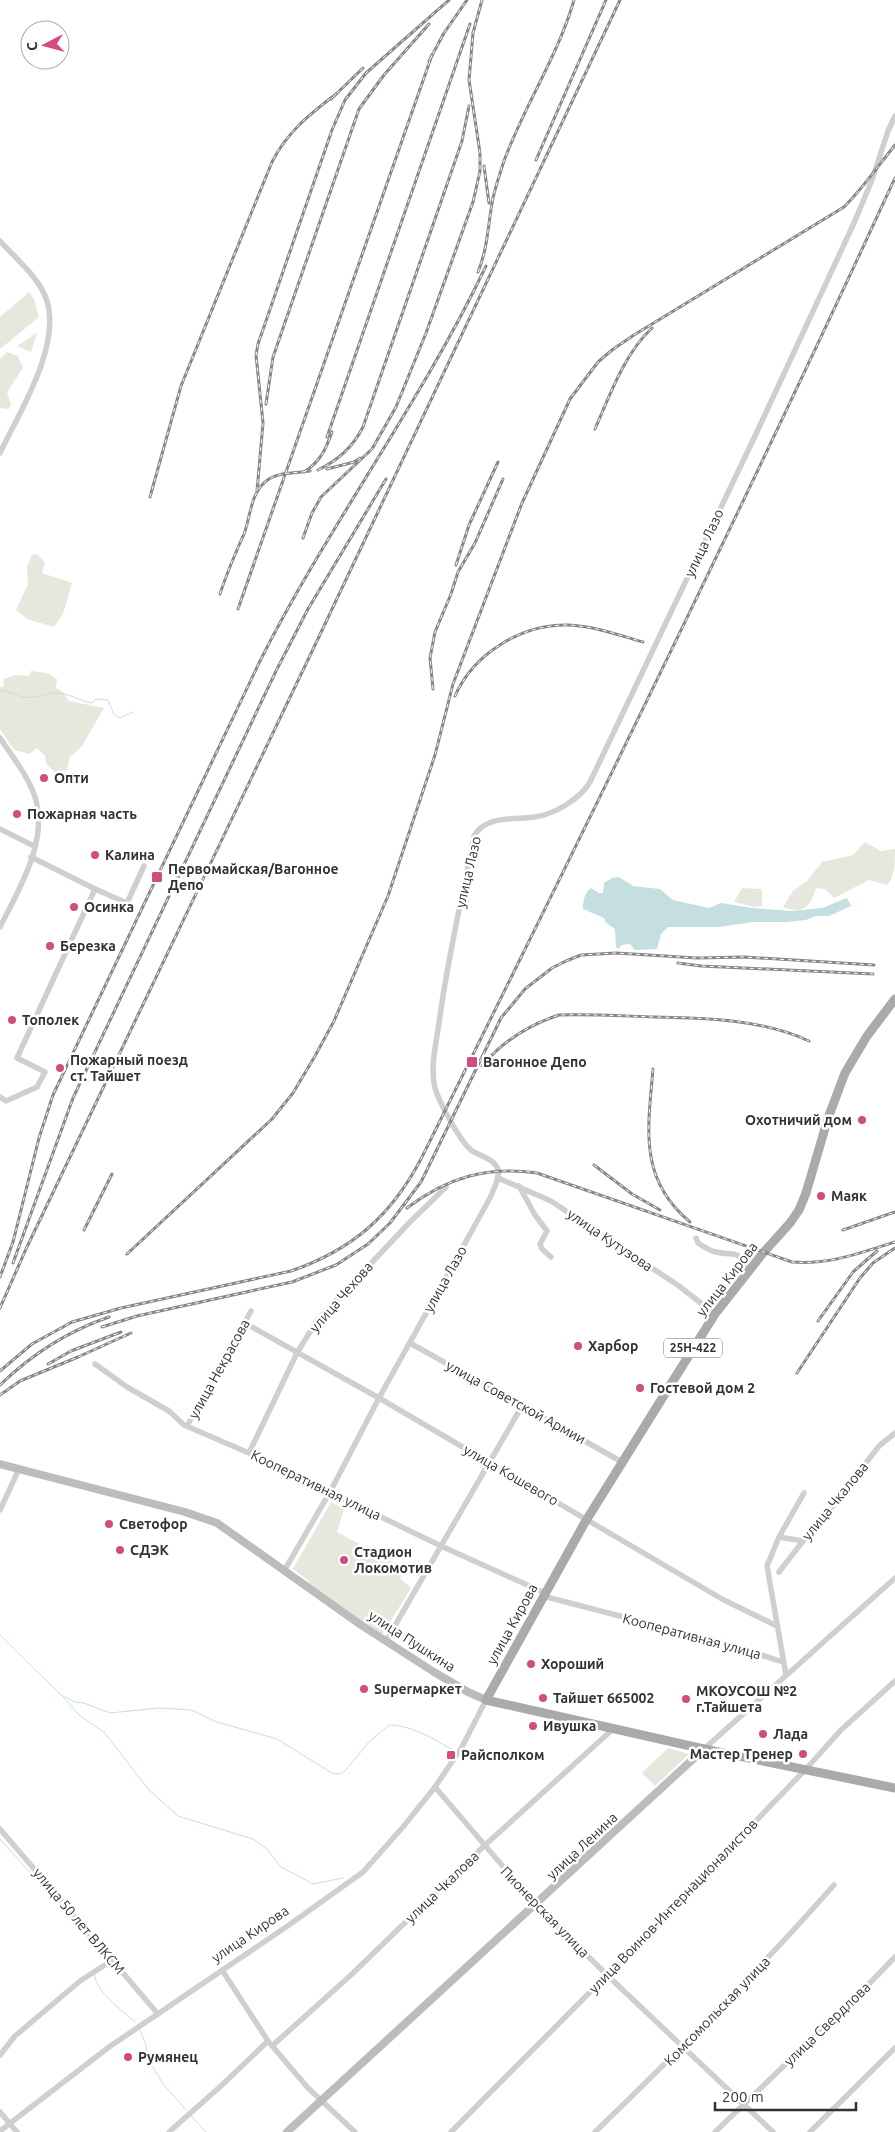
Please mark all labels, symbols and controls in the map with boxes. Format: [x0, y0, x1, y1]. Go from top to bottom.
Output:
north arrow [20, 20, 70, 70]
text: С [24, 41, 40, 52]
street label: улица Лазо [681, 506, 727, 580]
place label: Опти [54, 770, 89, 786]
marker: Опти [38, 772, 50, 784]
place label: Пожарная часть [27, 806, 137, 822]
marker: Пожарная часть [11, 808, 23, 820]
street label: улица Лазо [452, 834, 484, 910]
place label: Калина [105, 847, 155, 863]
marker: Калина [89, 849, 101, 861]
place label: Первомайская/Вагонное Депо [168, 861, 339, 893]
marker: Первомайская/Вагонное Депо [150, 870, 164, 884]
place label: Осинка [84, 899, 134, 915]
marker: Осинка [68, 901, 80, 913]
place label: Березка [60, 938, 116, 954]
marker: Березка [44, 940, 56, 952]
place label: Тополек [22, 1012, 79, 1028]
marker: Тополек [6, 1014, 18, 1026]
place label: Пожарный поезд ст. Тайшет [70, 1052, 188, 1084]
place label: Вагонное Депо [483, 1054, 587, 1070]
marker: Вагонное Депо [465, 1055, 479, 1069]
marker: Пожарный поезд ст. Тайшет [54, 1062, 66, 1074]
place label: Охотничий дом [745, 1112, 852, 1128]
marker: Охотничий дом [856, 1114, 868, 1126]
place label: Маяк [831, 1188, 867, 1204]
marker: Маяк [815, 1190, 827, 1202]
street label: улица Кутузова [564, 1205, 656, 1275]
street label: улица Кирова [693, 1239, 761, 1319]
street label: улица Лазо [420, 1243, 470, 1315]
street label: улица Чехова [306, 1259, 376, 1335]
street label: улица Некрасова [185, 1316, 253, 1422]
place label: Харбор [588, 1338, 638, 1354]
road number: 25Н-422 [664, 1339, 722, 1358]
marker: Харбор [572, 1340, 584, 1352]
street label: улица Советской Армии [443, 1357, 589, 1447]
place label: Гостевой дом 2 [650, 1380, 755, 1396]
marker: Гостевой дом 2 [634, 1382, 646, 1394]
street label: улица Кошевого [461, 1441, 561, 1509]
street label: Кооперативная улица [248, 1447, 384, 1523]
street label: улица Чкалова [799, 1459, 871, 1543]
place label: Светофор [119, 1516, 188, 1532]
marker: Светофор [103, 1518, 115, 1530]
place label: СДЭК [130, 1542, 170, 1558]
marker: СДЭК [114, 1544, 126, 1556]
place label: Стадион Локомотив [354, 1544, 432, 1576]
marker: Стадион Локомотив [338, 1554, 350, 1566]
street label: улица Кирова [483, 1581, 541, 1667]
street label: улица Пушкина [366, 1607, 458, 1675]
street label: Кооперативная улица [621, 1610, 763, 1662]
place label: Хороший [541, 1656, 604, 1672]
marker: Хороший [525, 1658, 537, 1670]
place label: Superмаркет [374, 1681, 462, 1697]
marker: Superмаркет [358, 1683, 370, 1695]
place label: МКОУСОШ №2 г.Тайшета [696, 1683, 797, 1715]
place label: Тайшет 665002 [553, 1690, 654, 1706]
marker: Тайшет 665002 [537, 1692, 549, 1704]
marker: МКОУСОШ №2 г.Тайшета [680, 1693, 692, 1705]
place label: Ивушка [543, 1718, 596, 1734]
marker: Ивушка [527, 1720, 539, 1732]
place label: Лада [773, 1726, 808, 1742]
marker: Лада [757, 1728, 769, 1740]
place label: Мастер Тренер [690, 1746, 793, 1762]
place label: Райсполком [461, 1747, 544, 1763]
marker: Мастер Тренер [797, 1748, 809, 1760]
marker: Райсполком [445, 1749, 457, 1761]
street label: улица Ленина [543, 1809, 621, 1883]
street label: улица Воинов-Интернационалистов [585, 1816, 761, 1996]
street label: улица Чкалова [402, 1848, 482, 1926]
street label: Пионерская улица [497, 1863, 593, 1961]
street label: улица 50 лет ВЛКСМ [30, 1865, 128, 1977]
street label: улица Кирова [208, 1902, 292, 1966]
street label: Комсомольская улица [661, 1953, 773, 2069]
street label: улица Свердлова [781, 1979, 873, 2069]
place label: Румянец [138, 2049, 198, 2065]
marker: Румянец [122, 2051, 134, 2063]
scale bar [715, 2080, 856, 2112]
text: 200 m [722, 2088, 764, 2105]

